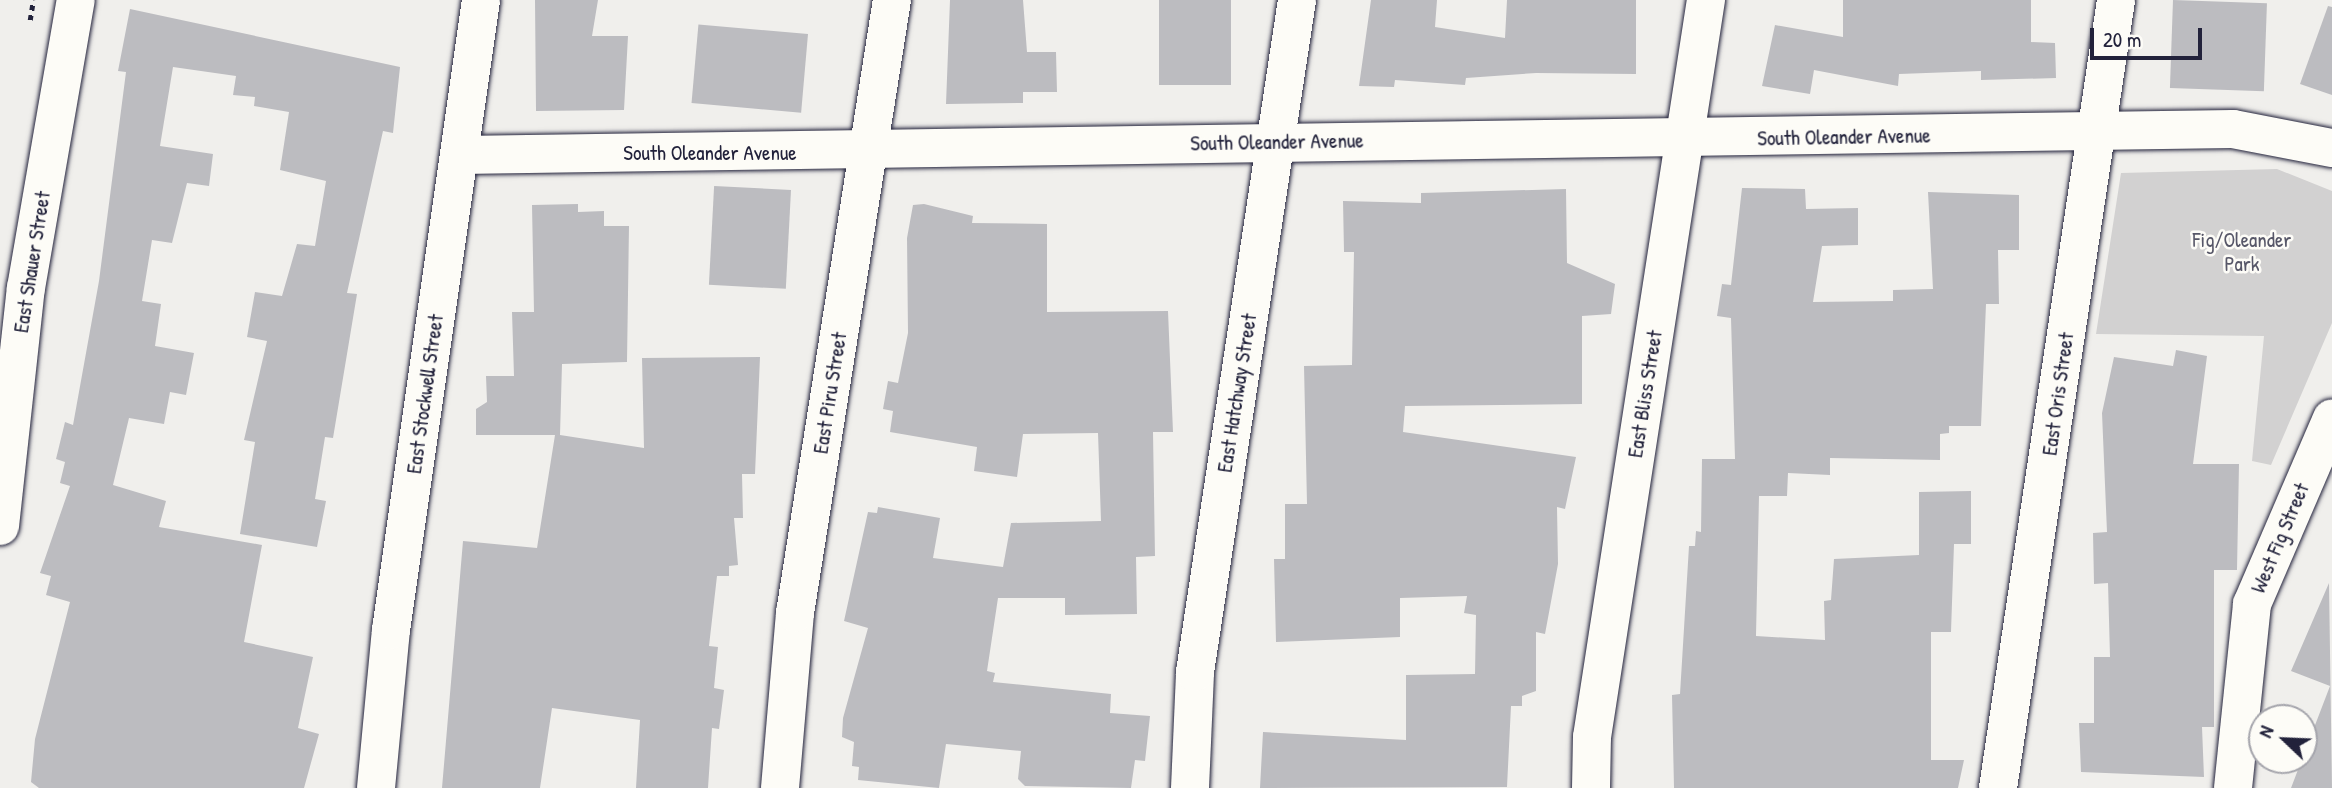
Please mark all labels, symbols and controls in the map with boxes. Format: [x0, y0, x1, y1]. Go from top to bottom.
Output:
scale bar [2094, 14, 2206, 58]
text: 20 m [2103, 25, 2141, 54]
street label: South Oleander Avenue [1757, 123, 1931, 151]
street label: South Oleander Avenue [1190, 128, 1364, 156]
street label: South Oleander Avenue [623, 140, 797, 166]
street label: East Shauer Street [8, 189, 56, 335]
park label: Fig/Oleander Park [2193, 227, 2291, 277]
street label: East Hatchway Street [1212, 312, 1262, 474]
street label: East Stockwell Street [401, 313, 449, 475]
street label: East Bliss Street [1623, 329, 1667, 459]
street label: East Piru Street [808, 330, 852, 456]
street label: East Oris Street [2037, 331, 2079, 457]
street label: West Fig Street [2246, 479, 2314, 597]
north arrow [2248, 704, 2318, 774]
text: N [2252, 722, 2279, 741]

